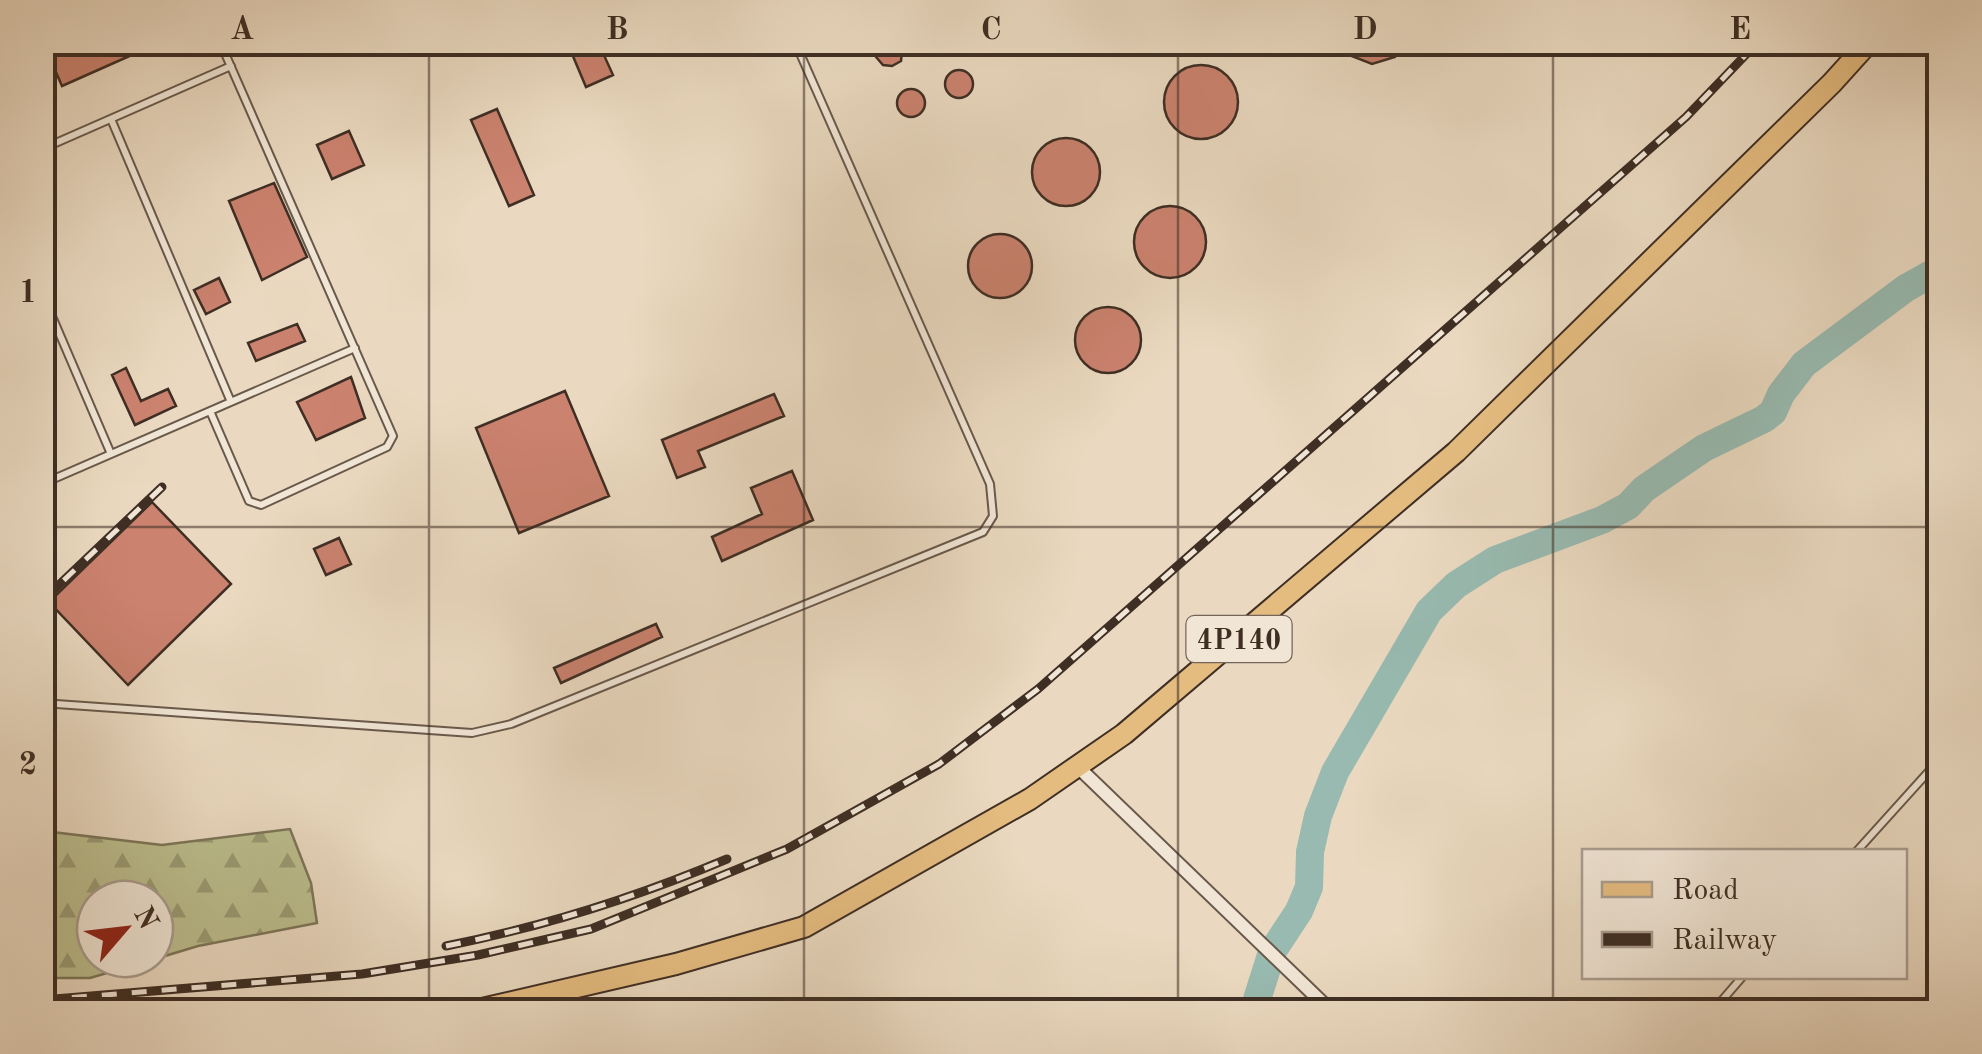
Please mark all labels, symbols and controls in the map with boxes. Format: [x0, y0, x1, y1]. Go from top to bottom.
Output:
text: A [230, 15, 254, 47]
text: B [606, 15, 628, 47]
text: C [980, 15, 1002, 47]
text: D [1352, 15, 1378, 47]
text: E [1729, 15, 1751, 47]
text: 1 [19, 278, 37, 310]
road number: 4P140 [1186, 616, 1292, 662]
text: 2 [19, 750, 37, 782]
legend [1582, 849, 1907, 979]
text: Road [1672, 876, 1739, 906]
north arrow [75, 879, 175, 979]
text: N [127, 903, 162, 935]
text: Railway [1672, 926, 1777, 956]

